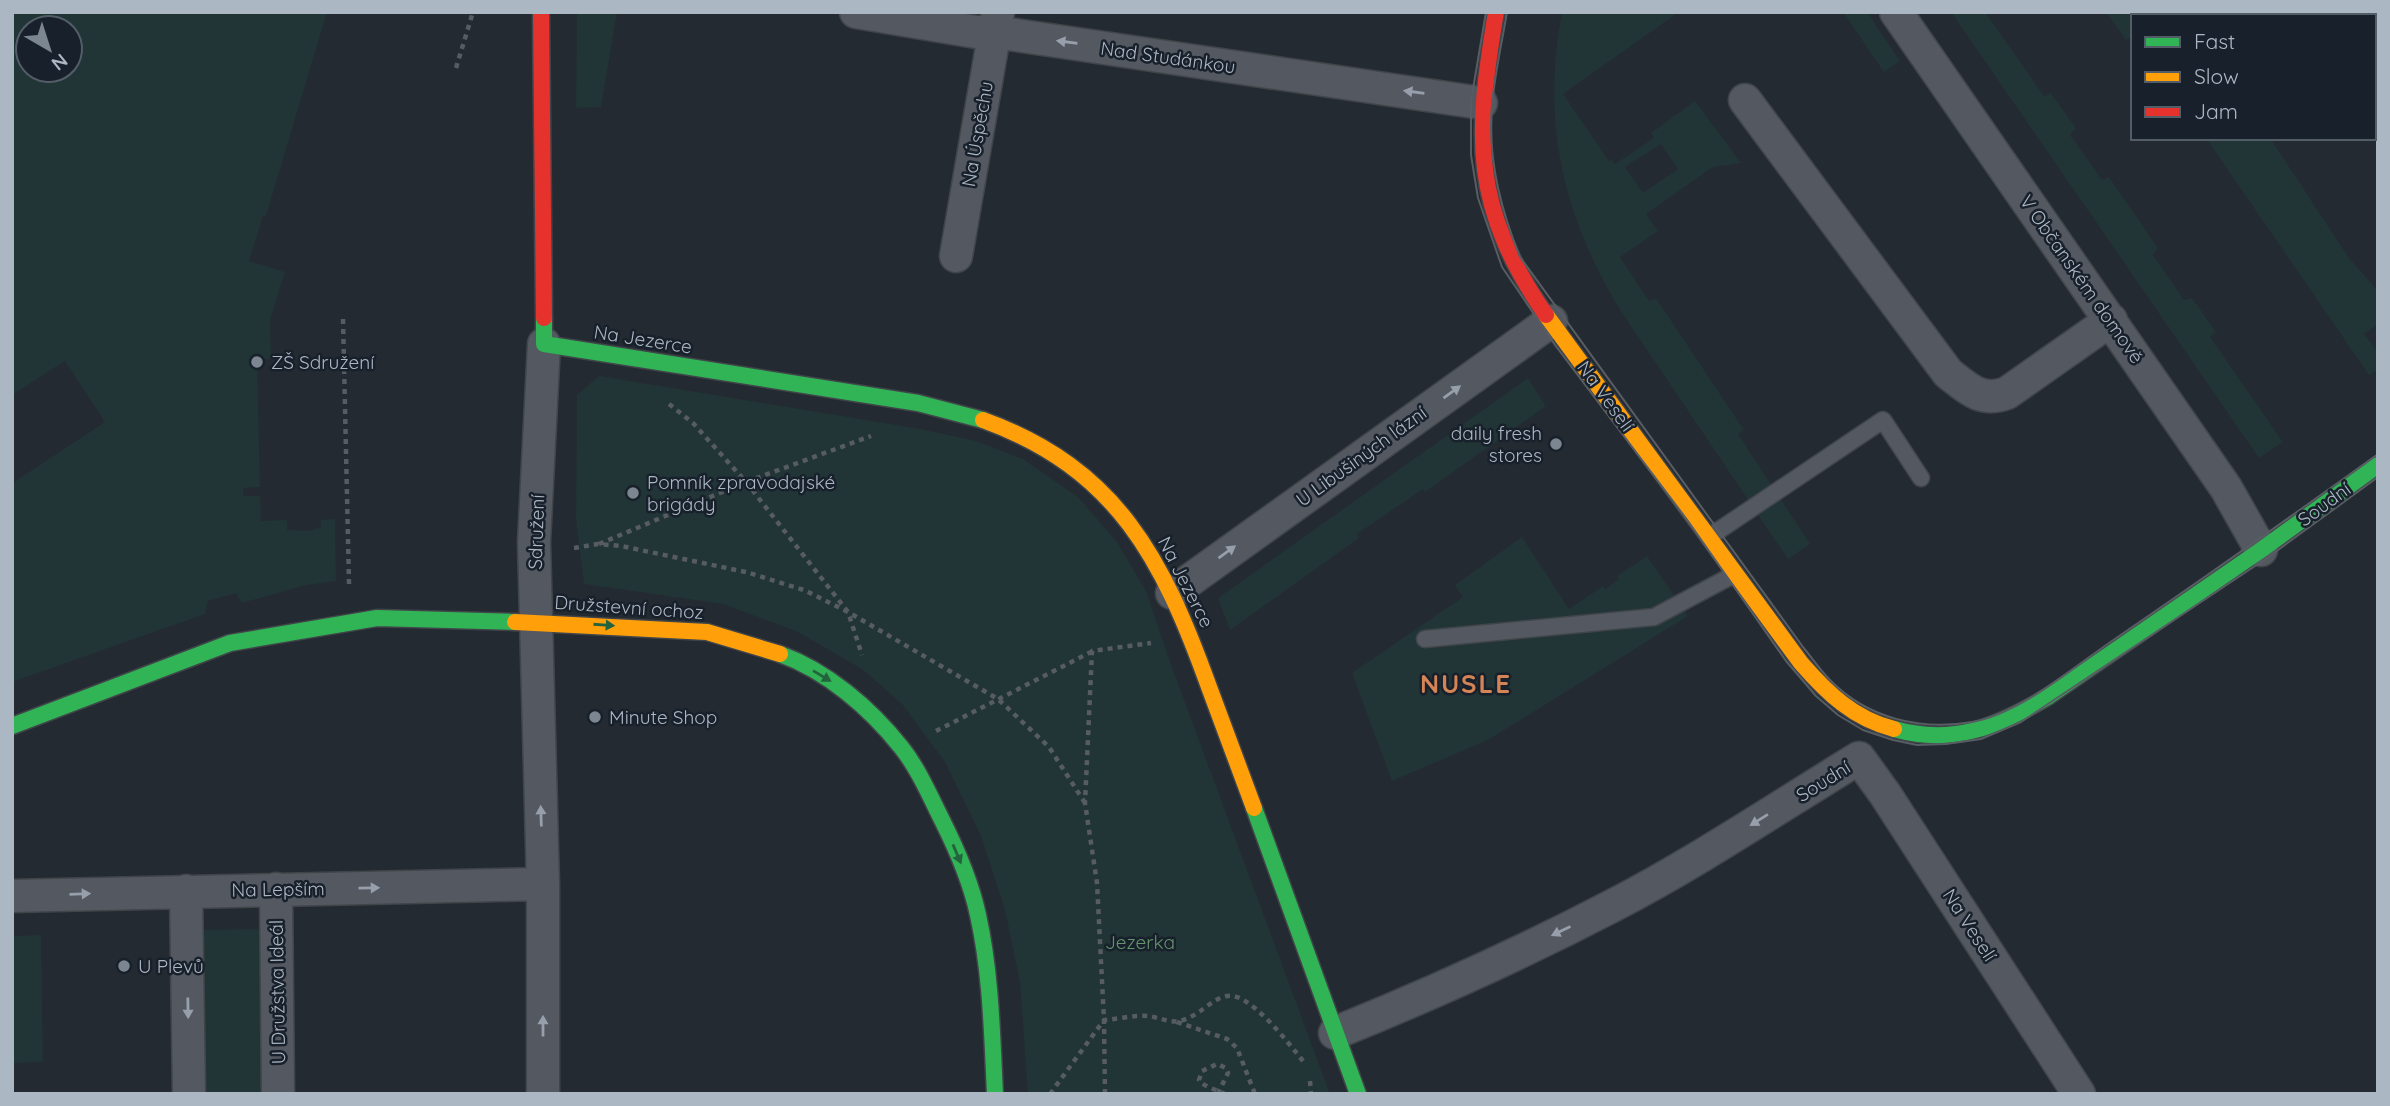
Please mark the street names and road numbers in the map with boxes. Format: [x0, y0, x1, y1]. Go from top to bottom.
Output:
street label: Nad Studánkou [1099, 36, 1237, 78]
street label: Na Úspěchu [956, 79, 998, 189]
street label: V Občanském domově [2015, 190, 2149, 368]
street label: Na Jezerce [592, 319, 694, 359]
street label: Na Veselí [1572, 356, 1640, 437]
street label: U Libušiných lázní [1291, 400, 1432, 511]
street label: Soudní [2293, 476, 2356, 531]
street label: Sdružení [523, 493, 549, 570]
street label: Na Jezerce [1153, 532, 1219, 632]
street label: Družstevní ochoz [554, 590, 704, 624]
street label: Soudní [1791, 755, 1855, 807]
street label: Na Lepším [231, 876, 325, 902]
street label: Na Veselí [1938, 884, 2003, 967]
street label: U Družstva Ideál [264, 919, 290, 1065]

